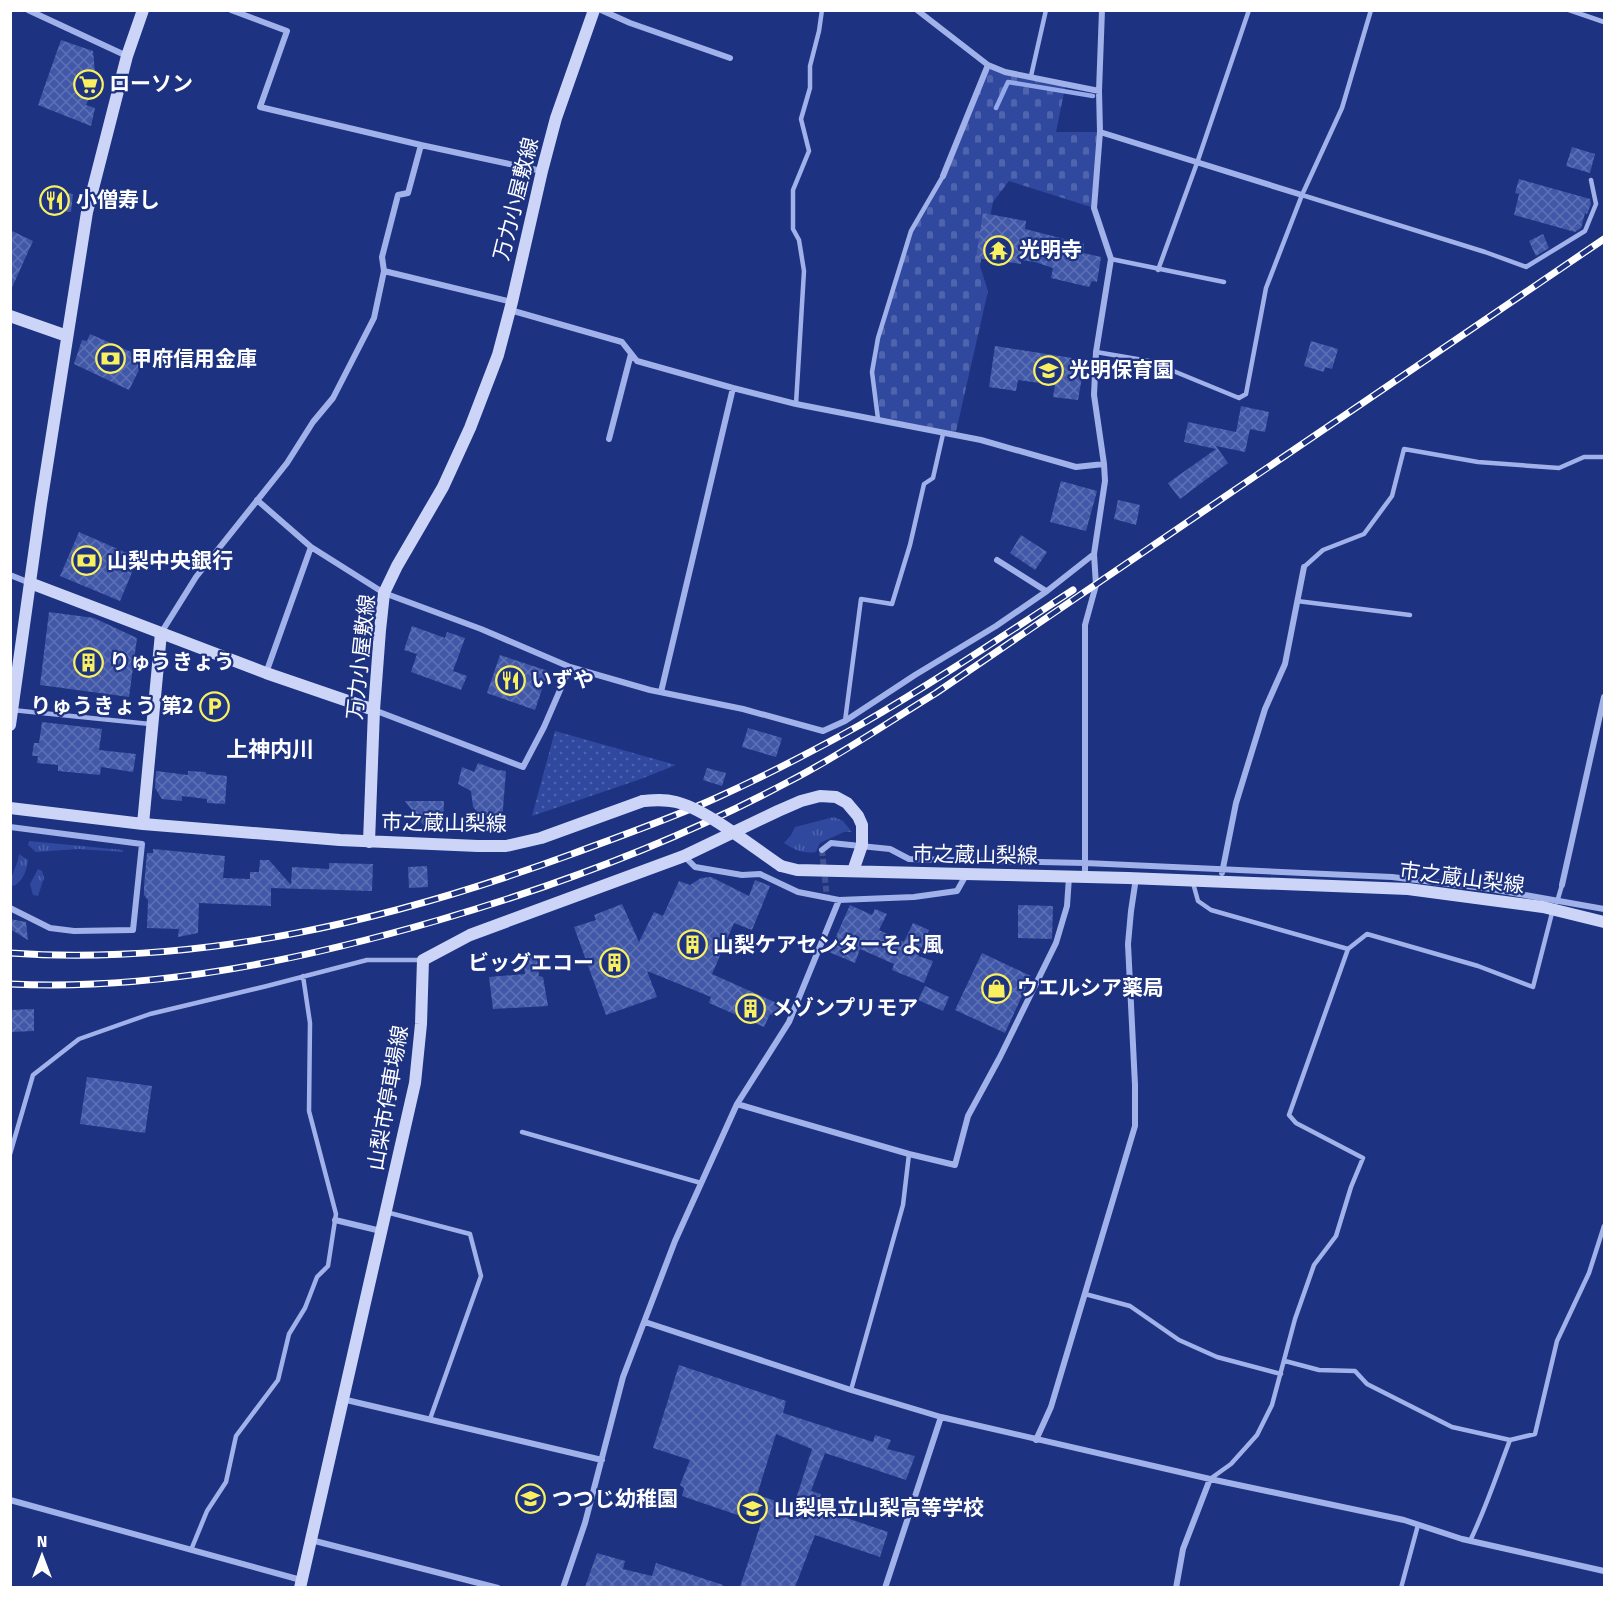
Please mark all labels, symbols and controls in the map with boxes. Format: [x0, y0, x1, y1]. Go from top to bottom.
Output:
supermarket icon: ローソン [72, 68, 104, 100]
place label: ローソン [109, 71, 193, 97]
street label: 万力小屋敷線 [488, 135, 544, 263]
restaurant icon: 小僧寿し [39, 184, 71, 216]
place label: 小僧寿し [76, 187, 160, 213]
temple icon: 光明寺 [982, 234, 1014, 266]
place label: 光明寺 [1019, 237, 1082, 263]
bank icon: 甲府信用金庫 [94, 343, 126, 375]
place label: 甲府信用金庫 [131, 346, 257, 372]
school or university icon: 光明保育園 [1032, 354, 1064, 386]
place label: 光明保育園 [1069, 357, 1174, 383]
bank icon: 山梨中央銀行 [70, 545, 102, 577]
place label: 山梨中央銀行 [107, 548, 233, 574]
street label: 万力小屋敷線 [341, 593, 381, 721]
building icon: りゅうきょう [72, 646, 104, 678]
place label: りゅうきょう [109, 649, 235, 675]
restaurant icon: いずや [494, 664, 526, 696]
place label: いずや [531, 667, 594, 693]
parking icon: りゅうきょう 第2 [198, 690, 230, 722]
place label: りゅうきょう 第2 [30, 693, 193, 719]
district label: 上神内川 [226, 736, 314, 763]
street label: 市之蔵山梨線 [381, 809, 507, 837]
street label: 市之蔵山梨線 [912, 841, 1038, 869]
street label: 市之蔵山梨線 [1398, 857, 1526, 899]
building icon: 山梨ケアセンターそよ風 [676, 929, 708, 961]
place label: 山梨ケアセンターそよ風 [713, 932, 944, 958]
building icon: ビッグエコー [599, 947, 631, 979]
place label: ビッグエコー [468, 950, 594, 976]
shop icon: ウエルシア薬局 [980, 972, 1012, 1004]
place label: ウエルシア薬局 [1017, 975, 1164, 1001]
building icon: メゾンプリモア [735, 992, 767, 1024]
place label: メゾンプリモア [772, 995, 918, 1021]
street label: 山梨市停車場線 [362, 1023, 414, 1173]
school or university icon: つつじ幼稚園 [515, 1483, 547, 1515]
place label: つつじ幼稚園 [552, 1486, 678, 1512]
school or university icon: 山梨県立山梨高等学校 [737, 1492, 769, 1524]
place label: 山梨県立山梨高等学校 [774, 1495, 984, 1521]
north arrow [12, 1526, 72, 1586]
text: N [37, 1532, 47, 1551]

